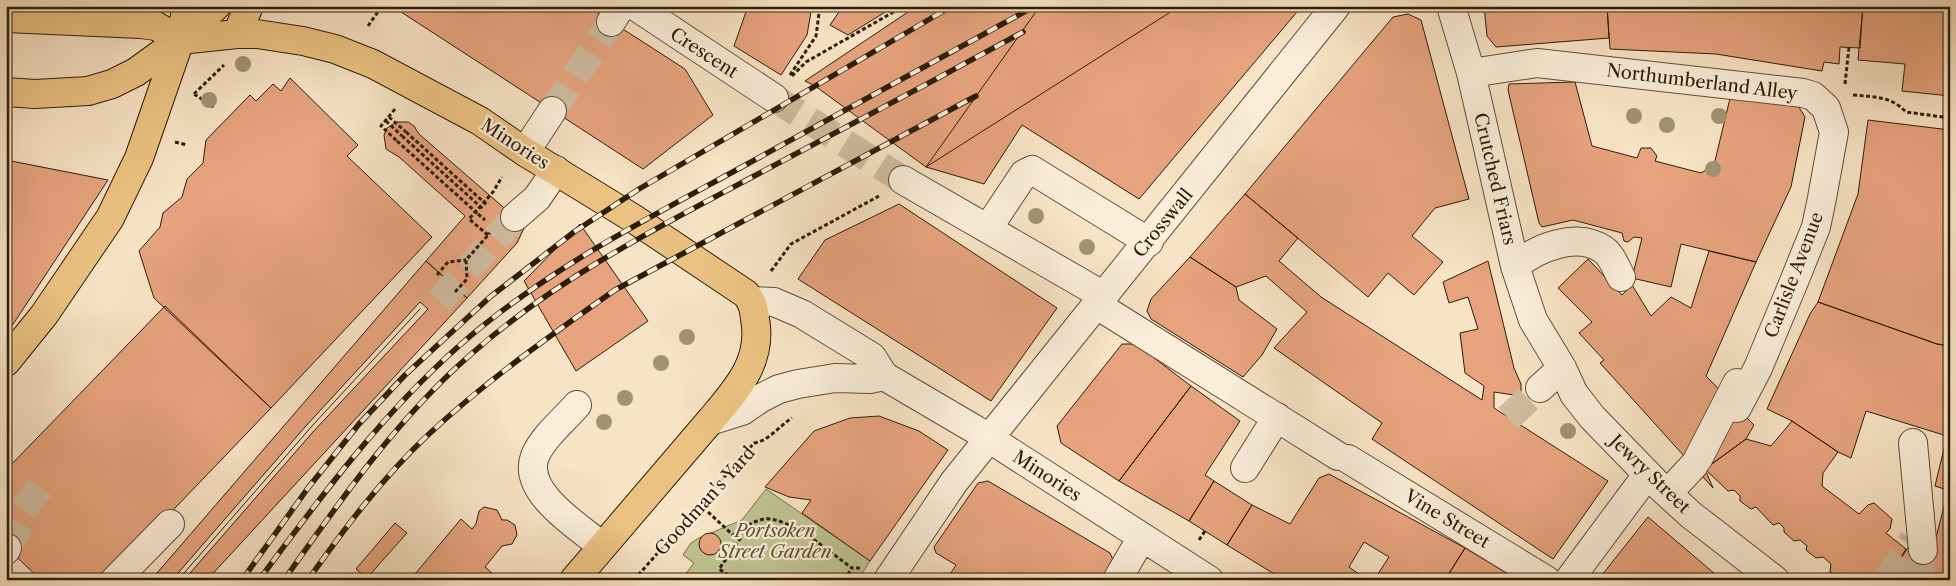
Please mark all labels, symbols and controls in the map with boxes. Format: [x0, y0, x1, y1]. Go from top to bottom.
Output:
street label: Crescent [666, 23, 743, 83]
street label: Northumberland Alley [1605, 59, 1800, 105]
street label: Crutched Friars [1469, 111, 1521, 247]
street label: Minories [477, 114, 553, 174]
street label: Crosswall [1129, 184, 1197, 262]
street label: Carlisle Avenue [1760, 209, 1828, 341]
street label: Jewry Street [1603, 428, 1695, 518]
street label: Goodman's Yard [650, 442, 760, 560]
street label: Minories [1009, 446, 1085, 506]
street label: Vine Street [1399, 484, 1494, 553]
park label: Portsoken Street Garden [717, 520, 832, 563]

